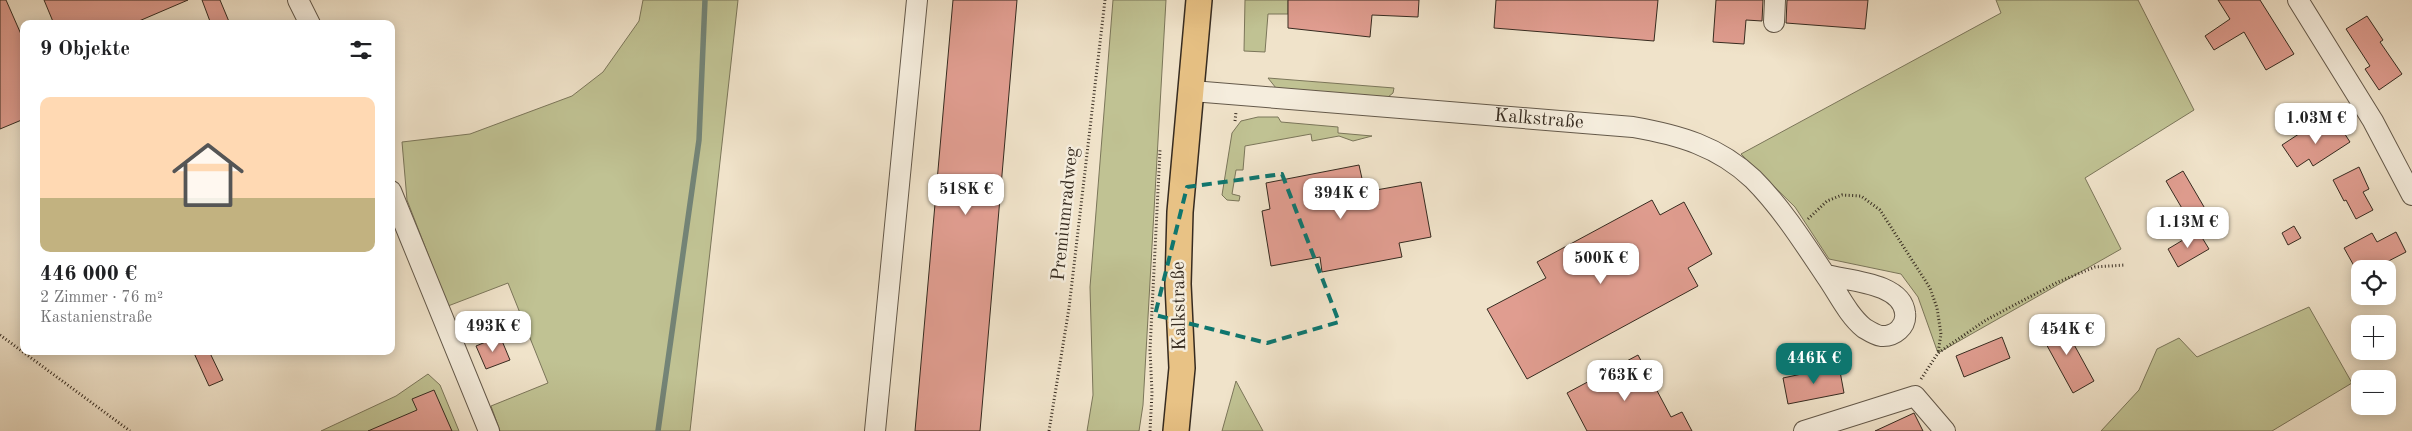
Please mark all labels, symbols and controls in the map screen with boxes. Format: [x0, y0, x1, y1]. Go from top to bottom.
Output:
icon: filters [347, 36, 375, 64]
text: 9 Objekte [40, 39, 130, 60]
pin: 1.03M € [2270, 102, 2362, 145]
street label: Kalkstraße [1493, 106, 1584, 132]
text: 1.03M € [2286, 111, 2346, 127]
icon: home [163, 130, 253, 220]
street label: Premiumradweg [1050, 145, 1083, 282]
pin: 518K € [925, 174, 1007, 216]
pin: 394K € [1300, 178, 1382, 220]
text: 518K € [939, 182, 993, 198]
text: 394K € [1314, 186, 1368, 202]
pin: 1.13M € [2142, 206, 2234, 249]
text: 1.13M € [2158, 215, 2218, 231]
pin: 500K € [1560, 242, 1642, 285]
text: 500K € [1574, 251, 1628, 267]
map controls [2351, 260, 2396, 415]
button: locate [2351, 260, 2396, 305]
street label: Kalkstraße [1170, 261, 1190, 351]
text: 446 000 € [40, 264, 137, 285]
text: 2 Zimmer · 76 m² [40, 290, 163, 306]
text: Kastanienstraße [40, 310, 152, 326]
pin: 493K € [452, 310, 534, 353]
pin: 454K € [2026, 314, 2108, 356]
button: + [2351, 315, 2396, 360]
text: 493K € [466, 319, 520, 335]
text: 454K € [2040, 322, 2094, 338]
pin: 446K € [1773, 342, 1855, 385]
text: 446K € [1787, 351, 1841, 367]
pin: 763K € [1584, 360, 1666, 402]
text: 763K € [1598, 368, 1652, 384]
button: − [2351, 370, 2396, 415]

